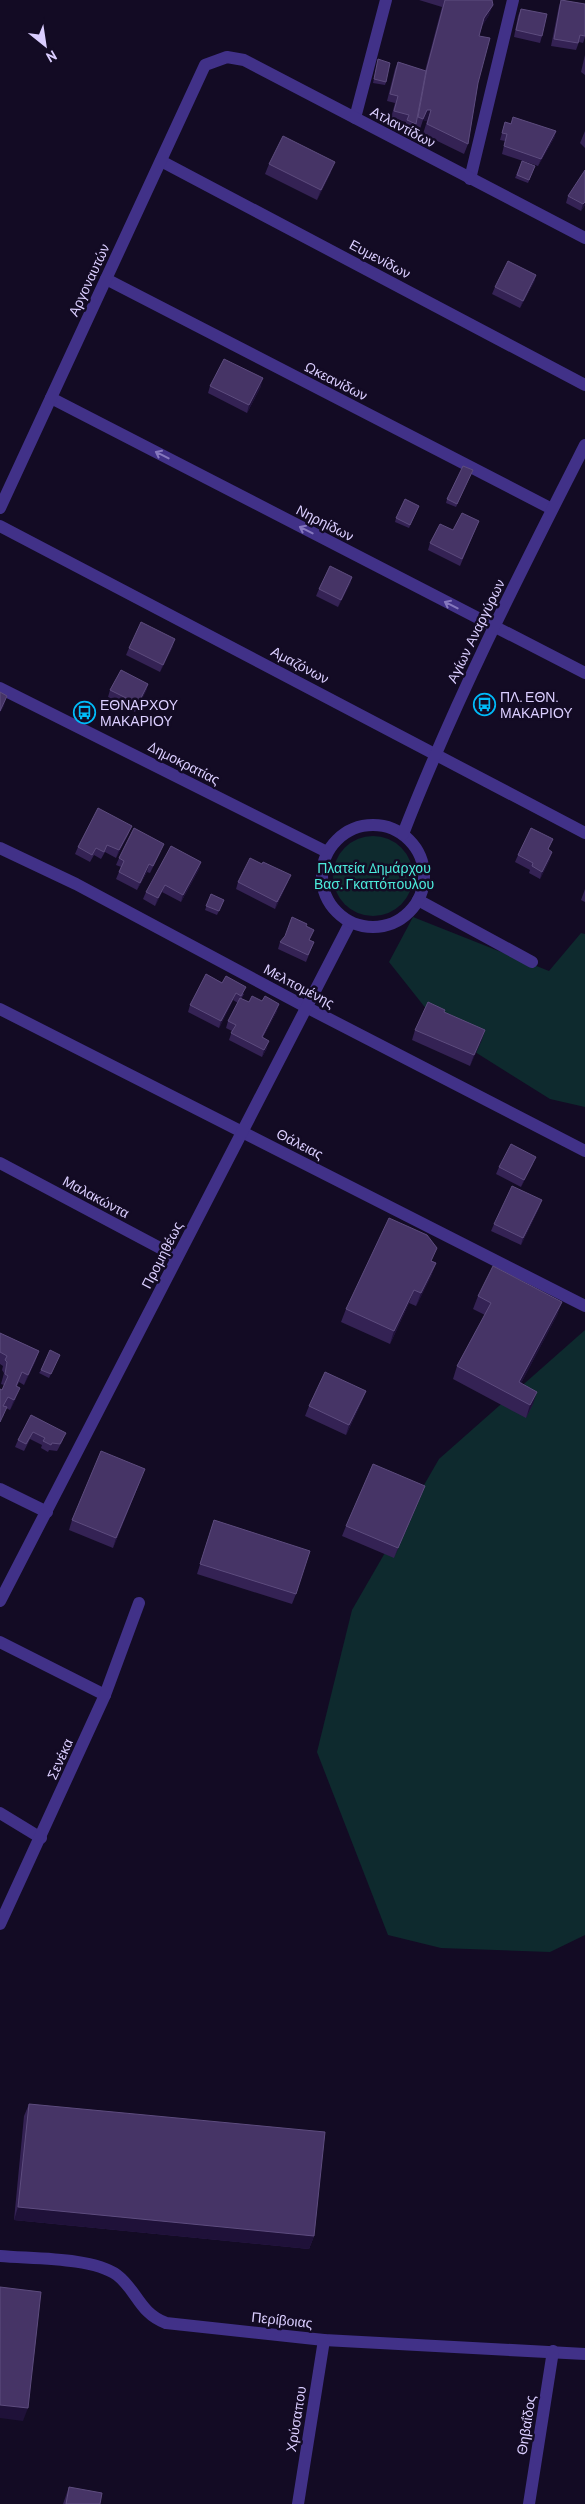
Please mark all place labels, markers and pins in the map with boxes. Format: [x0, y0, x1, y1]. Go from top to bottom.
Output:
place label: ΠΛ. ΕΘΝ. ΜΑΚΑΡΙΟΥ [500, 688, 573, 722]
bus stop icon: ΠΛ. ΕΘΝ. ΜΑΚΑΡΙΟΥ [472, 693, 496, 717]
place label: ΕΘΝΑΡΧΟΥ ΜΑΚΑΡΙΟΥ [100, 696, 179, 730]
bus stop icon: ΕΘΝΑΡΧΟΥ ΜΑΚΑΡΙΟΥ [72, 701, 96, 725]

